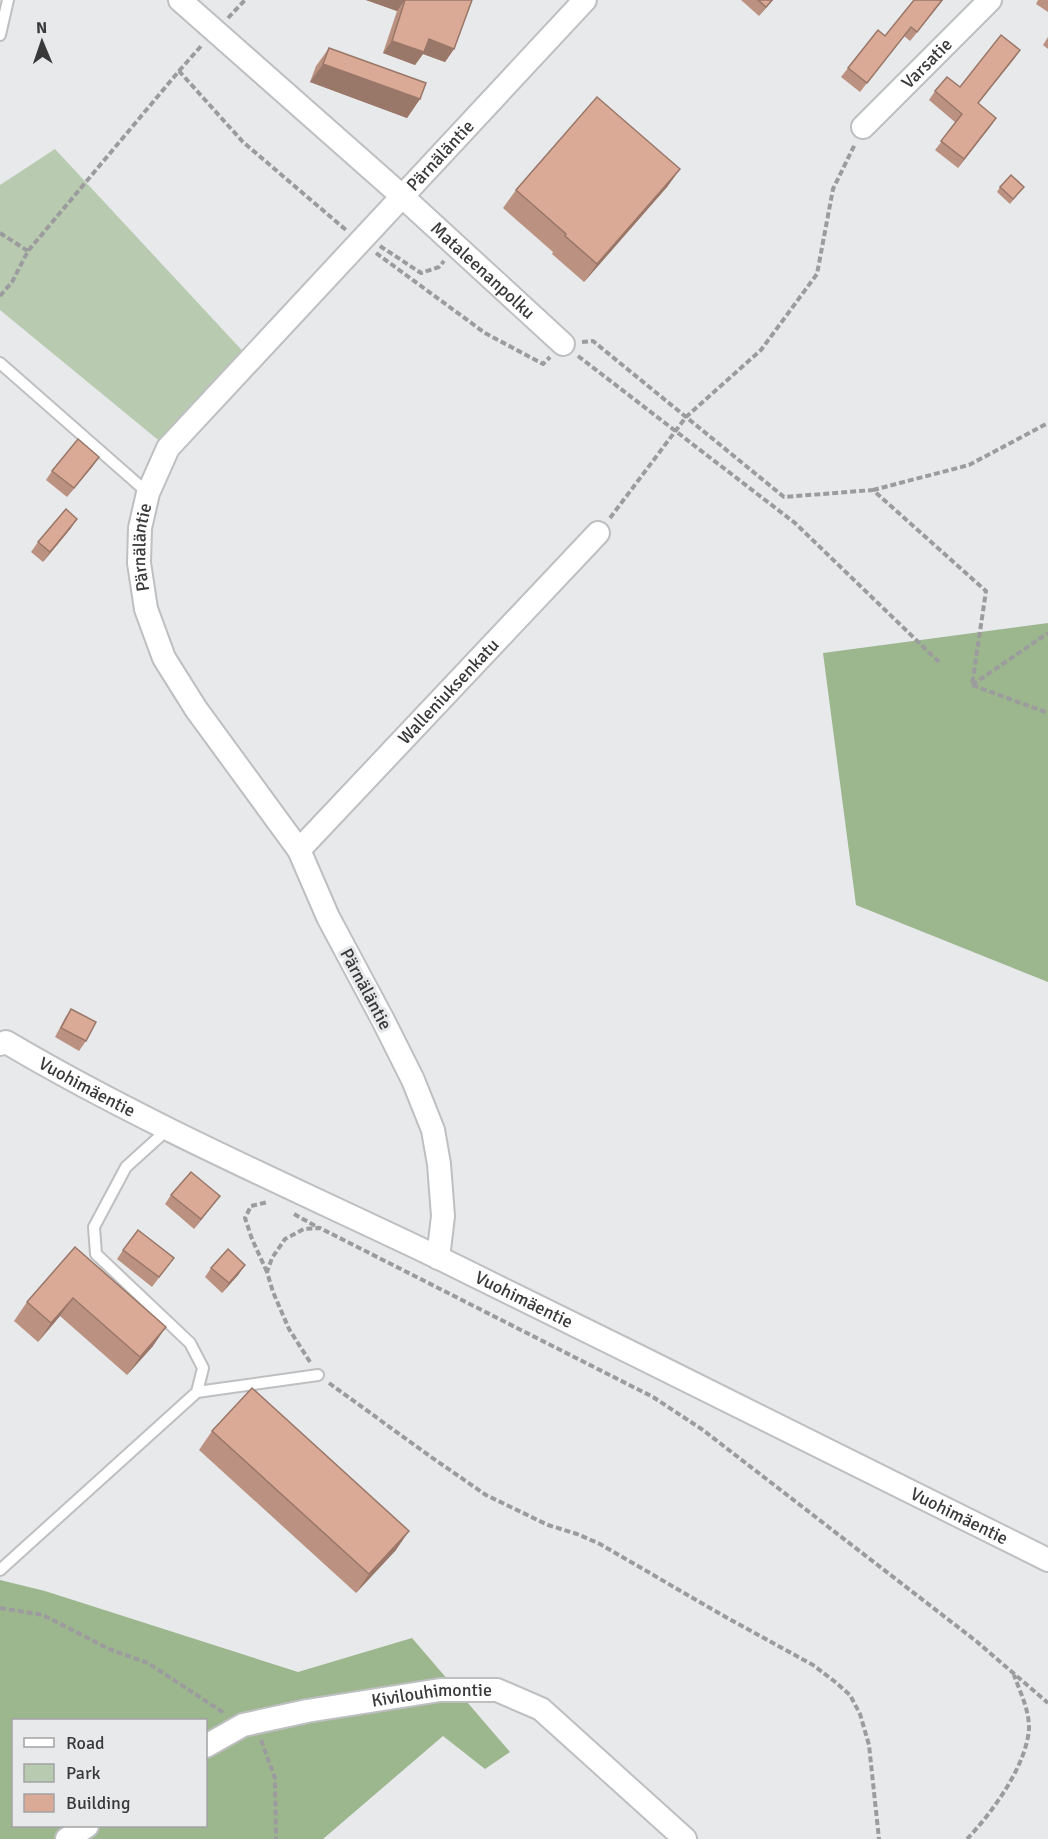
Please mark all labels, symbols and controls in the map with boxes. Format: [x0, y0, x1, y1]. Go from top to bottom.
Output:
north arrow [12, 12, 72, 72]
text: N [36, 18, 47, 38]
street label: Varsatie [897, 33, 957, 93]
street label: Pärnäläntie [402, 115, 479, 196]
street label: Mataleenanpolku [426, 217, 540, 324]
street label: Pärnäläntie [128, 501, 156, 593]
street label: Walleniuksenkatu [393, 634, 504, 749]
street label: Pärnäläntie [335, 944, 397, 1034]
street label: Vuohimäentie [35, 1052, 139, 1122]
street label: Vuohimäentie [471, 1266, 577, 1333]
street label: Vuohimäentie [907, 1482, 1012, 1549]
street label: Kivilouhimontie [370, 1679, 492, 1712]
legend [12, 1719, 207, 1827]
text: Road [66, 1732, 105, 1754]
text: Park [66, 1762, 101, 1784]
text: Building [66, 1792, 130, 1814]

